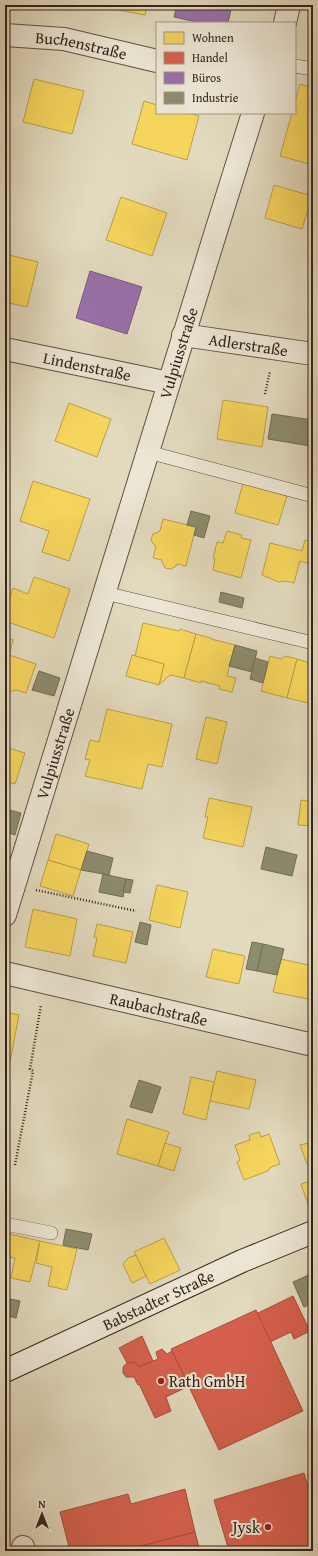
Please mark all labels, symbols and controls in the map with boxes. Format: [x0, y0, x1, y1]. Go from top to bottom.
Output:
legend [156, 22, 296, 114]
street label: Buchenstraße [35, 25, 129, 65]
text: Wohnen [192, 29, 234, 46]
text: Handel [192, 49, 228, 66]
text: Büros [192, 69, 221, 86]
text: Industrie [192, 89, 239, 106]
street label: Vulpiusstraße [153, 304, 204, 402]
street label: Adlerstraße [207, 327, 290, 362]
street label: Lindenstraße [41, 345, 133, 387]
street label: Vulpiusstraße [30, 705, 80, 802]
street label: Raubachstraße [107, 986, 210, 1032]
street label: Babstadter Straße [98, 1264, 218, 1336]
place label: Rath GmbH [169, 1369, 246, 1393]
marker: Rath GmbH [156, 1376, 166, 1386]
north arrow [22, 1494, 62, 1534]
text: N [38, 1496, 46, 1512]
place label: Jysk [231, 1515, 261, 1539]
marker: Jysk [263, 1522, 273, 1532]

